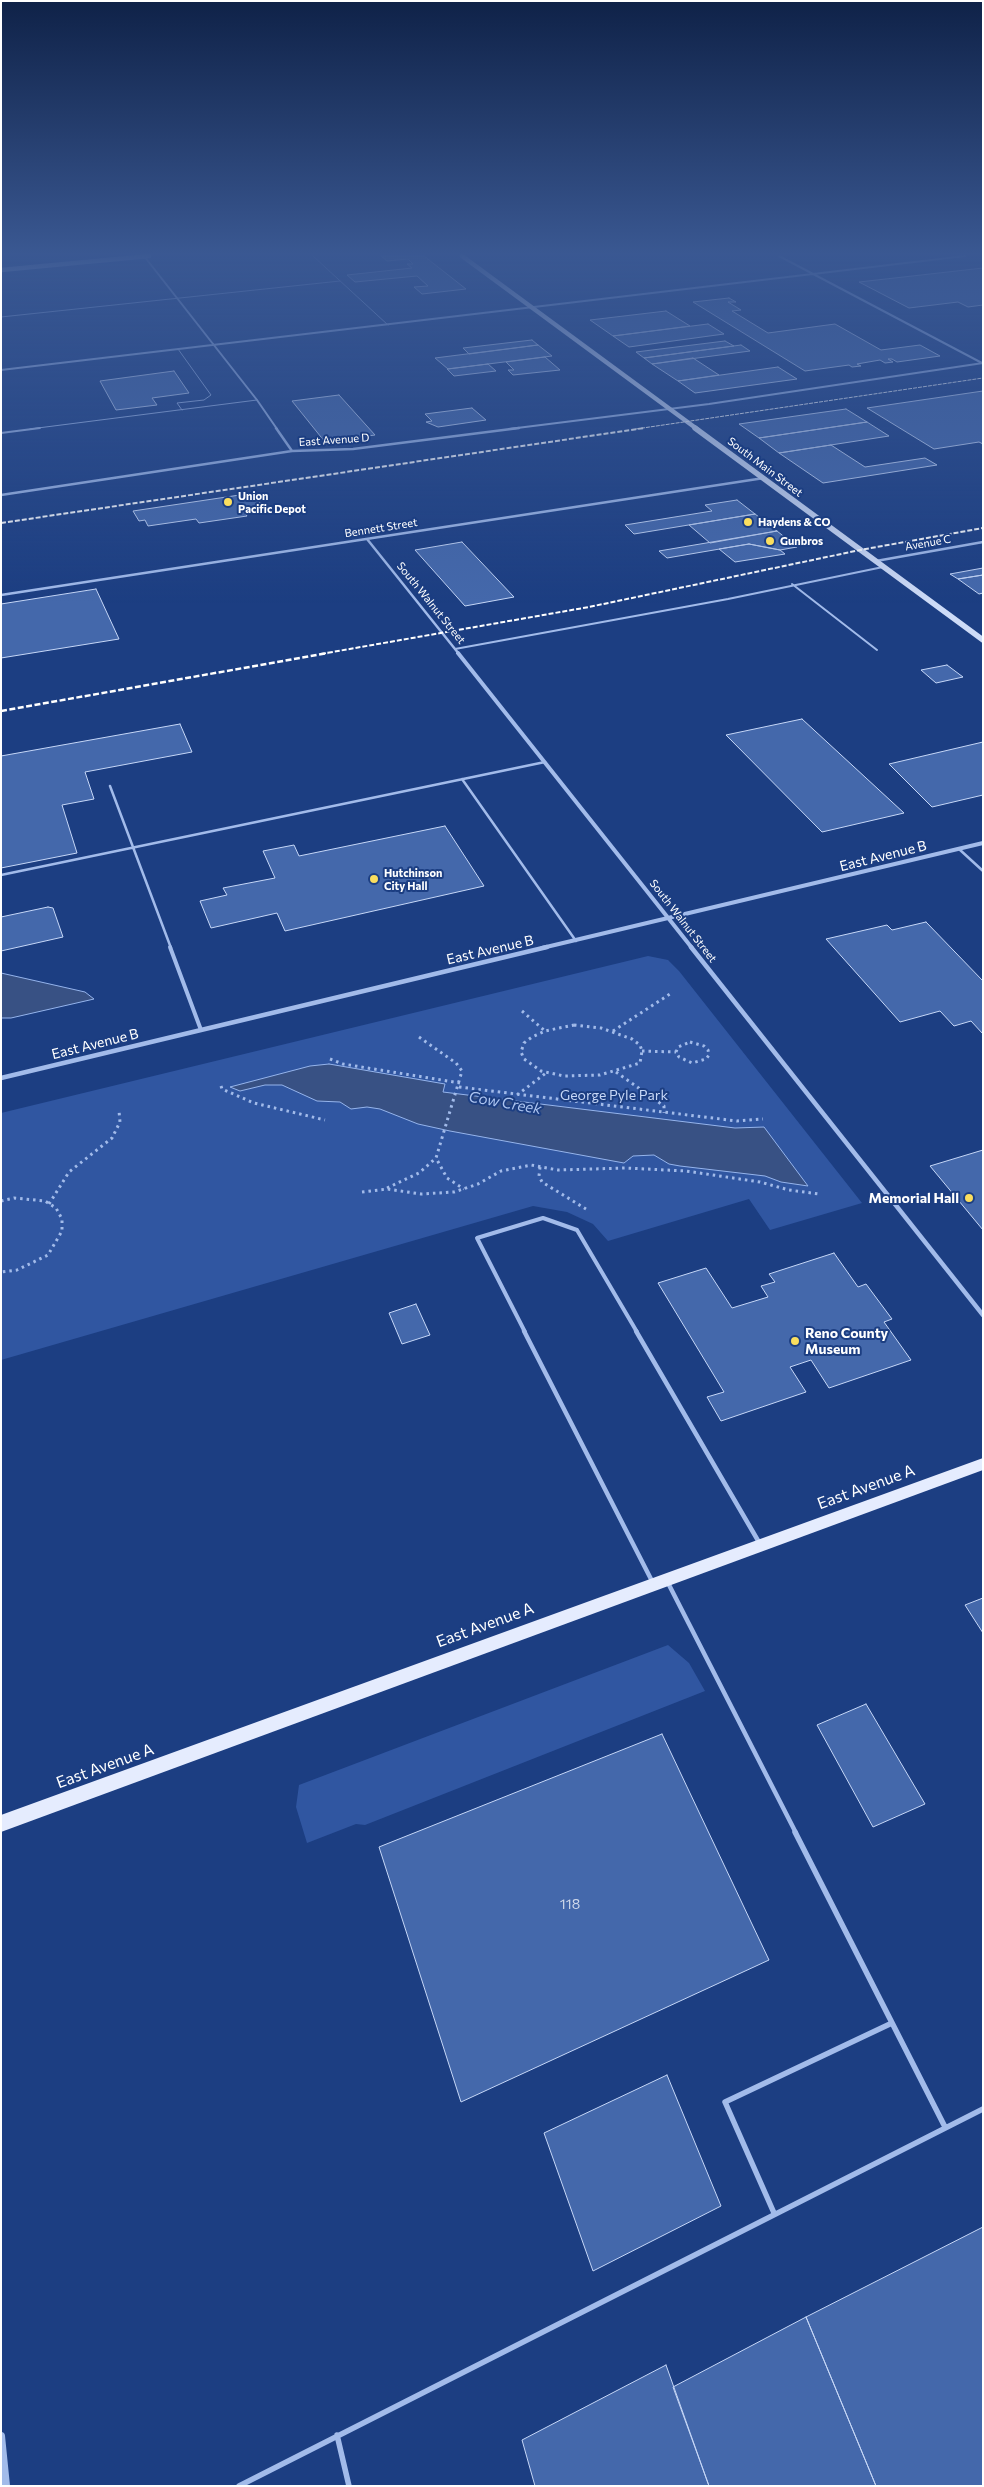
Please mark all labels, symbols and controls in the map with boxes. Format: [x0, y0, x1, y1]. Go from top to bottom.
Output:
street label: East Avenue D [298, 431, 370, 449]
street label: South Main Street [725, 434, 805, 500]
place label: Union Pacific Depot [238, 489, 306, 515]
marker: Union Pacific Depot [222, 496, 234, 508]
place label: Haydens & CO [758, 515, 831, 529]
street label: Bennett Street [344, 516, 418, 540]
marker: Haydens & CO [742, 516, 754, 528]
street label: Avenue C [904, 532, 952, 554]
place label: Gunbros [780, 534, 823, 548]
marker: Gunbros [764, 535, 776, 547]
street label: South Walnut Street [394, 559, 468, 647]
street label: East Avenue B [838, 837, 928, 875]
place label: Hutchinson City Hall [384, 866, 442, 892]
marker: Hutchinson City Hall [368, 873, 380, 885]
street label: South Walnut Street [647, 877, 719, 965]
street label: East Avenue B [445, 932, 535, 968]
street label: East Avenue B [50, 1025, 140, 1063]
park label: George Pyle Park [560, 1087, 668, 1103]
water label: Cow Creek [467, 1088, 543, 1118]
place label: Memorial Hall [869, 1190, 959, 1206]
marker: Memorial Hall [963, 1192, 975, 1204]
place label: Reno County Museum [805, 1325, 888, 1358]
marker: Reno County Museum [789, 1335, 801, 1347]
street label: East Avenue A [815, 1461, 917, 1513]
street label: East Avenue A [434, 1599, 536, 1651]
street label: East Avenue A [54, 1740, 156, 1792]
house number: 118 [560, 1896, 580, 1912]

